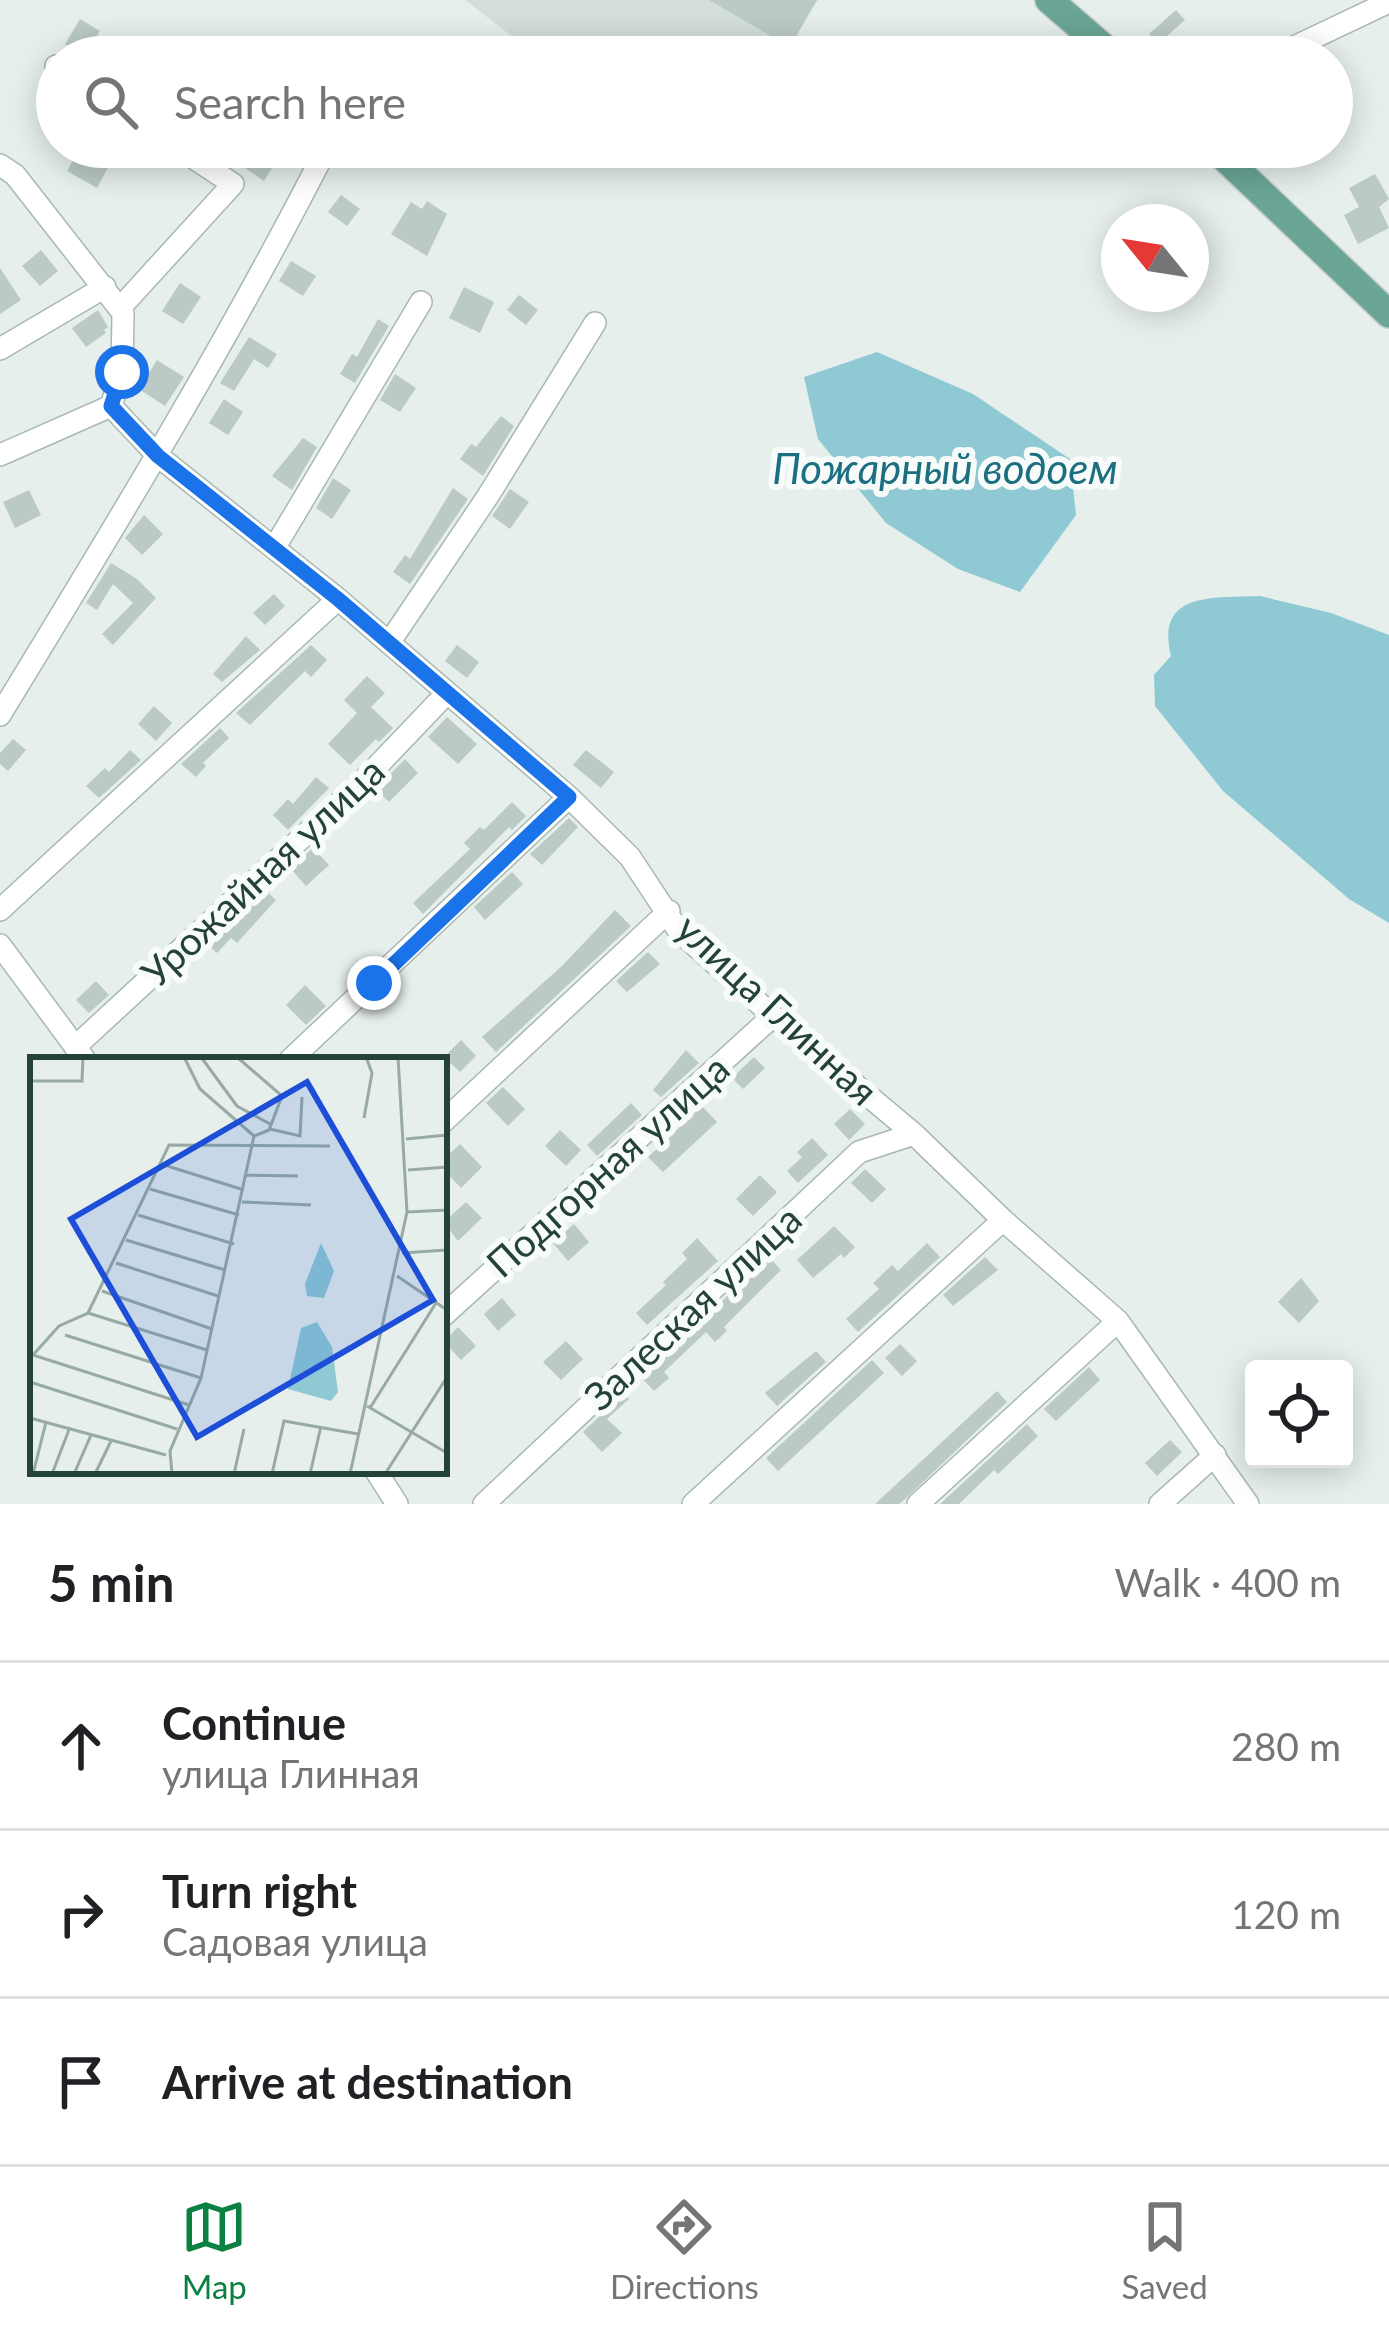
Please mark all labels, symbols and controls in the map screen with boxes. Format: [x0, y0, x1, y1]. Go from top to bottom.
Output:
search box [36, 36, 1353, 168]
icon: search [78, 69, 144, 135]
text: Search here [174, 75, 406, 129]
north arrow [1101, 204, 1209, 312]
route start [95, 345, 149, 399]
water label: Пожарный водоем [772, 443, 1118, 493]
street label: Урожайная улица [132, 747, 393, 995]
street label: улица Глинная [668, 905, 888, 1114]
route end [347, 956, 401, 1010]
street label: Подгорная улица [477, 1045, 738, 1286]
inset map [30, 1057, 447, 1474]
street label: Залеская улица [575, 1195, 810, 1419]
map controls [1245, 1360, 1353, 1468]
button: locate [1245, 1360, 1353, 1468]
text: 5 min [48, 1552, 174, 1613]
text: Walk · 400 m [1114, 1559, 1341, 1605]
text: Continue [162, 1696, 346, 1750]
icon: ahead [48, 1713, 114, 1779]
text: 280 m [1231, 1723, 1341, 1769]
text: улица Глинная [162, 1750, 420, 1796]
text: Turn right [162, 1864, 357, 1918]
icon: right [48, 1881, 114, 1947]
text: 120 m [1231, 1891, 1341, 1937]
text: Садовая улица [162, 1918, 428, 1964]
icon: arrive [48, 2049, 114, 2115]
text: Arrive at destination [162, 2055, 573, 2109]
tab: Map [181, 2194, 247, 2306]
tab: Directions [610, 2194, 759, 2306]
tab: Saved [1121, 2194, 1208, 2306]

